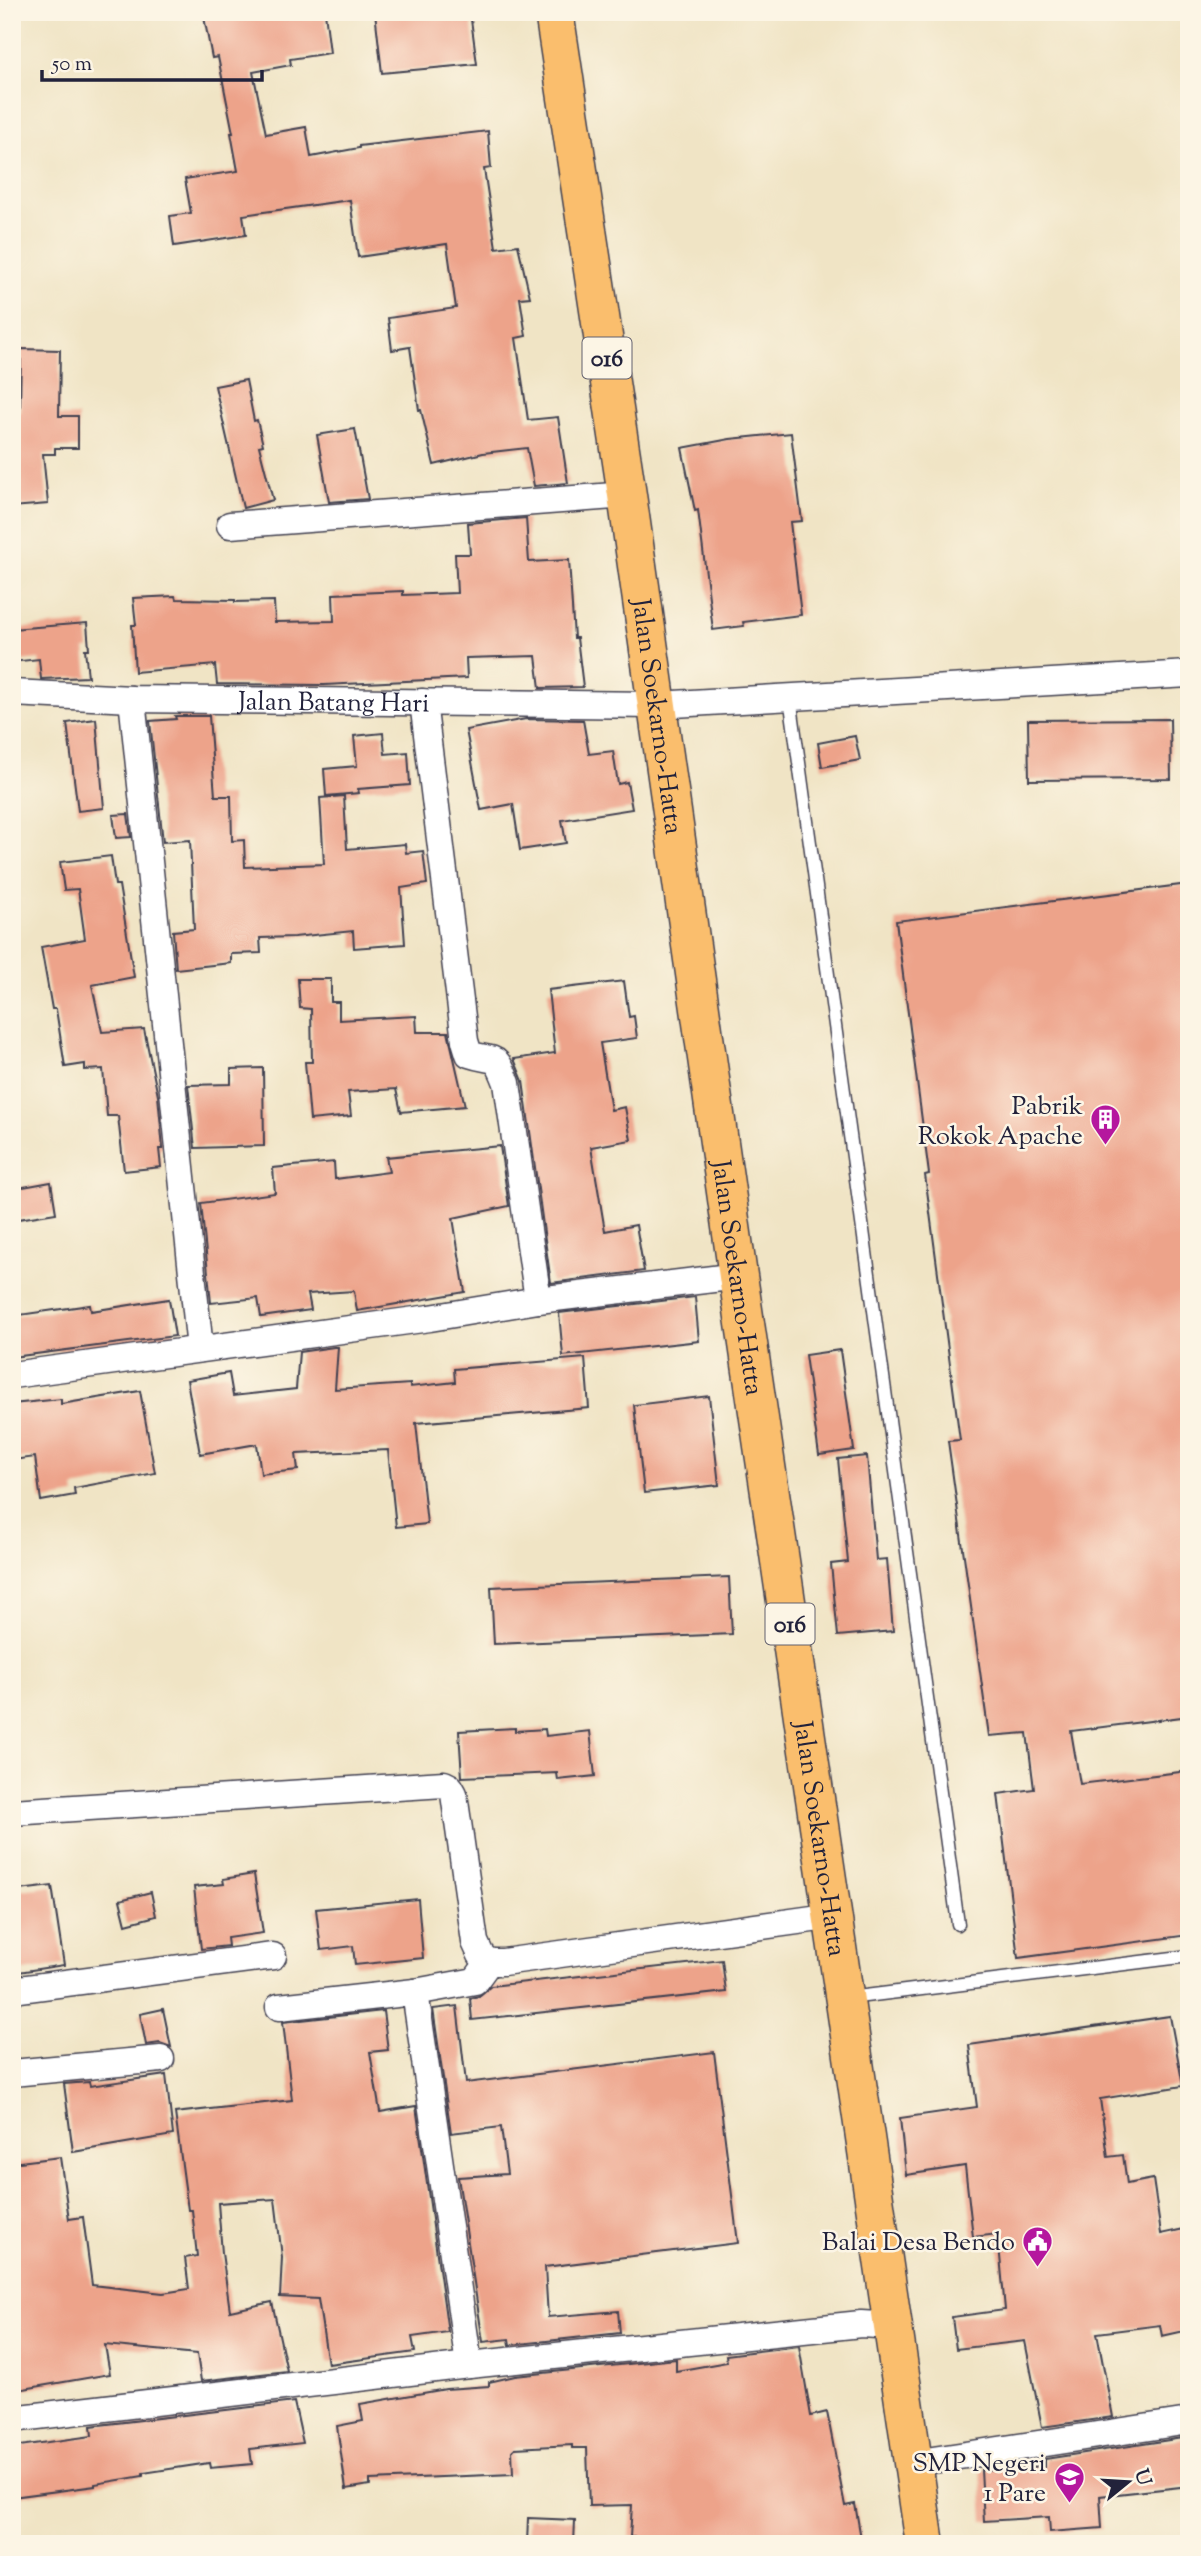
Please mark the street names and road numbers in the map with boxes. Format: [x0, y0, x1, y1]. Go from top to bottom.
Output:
road number: 016 [582, 338, 632, 379]
street label: Jalan Soekarno-Hatta [621, 595, 691, 837]
street label: Jalan Batang Hari [236, 684, 430, 723]
street label: Jalan Soekarno-Hatta [700, 1156, 771, 1398]
road number: 016 [766, 1604, 814, 1644]
street label: Jalan Soekarno-Hatta [783, 1717, 854, 1959]

